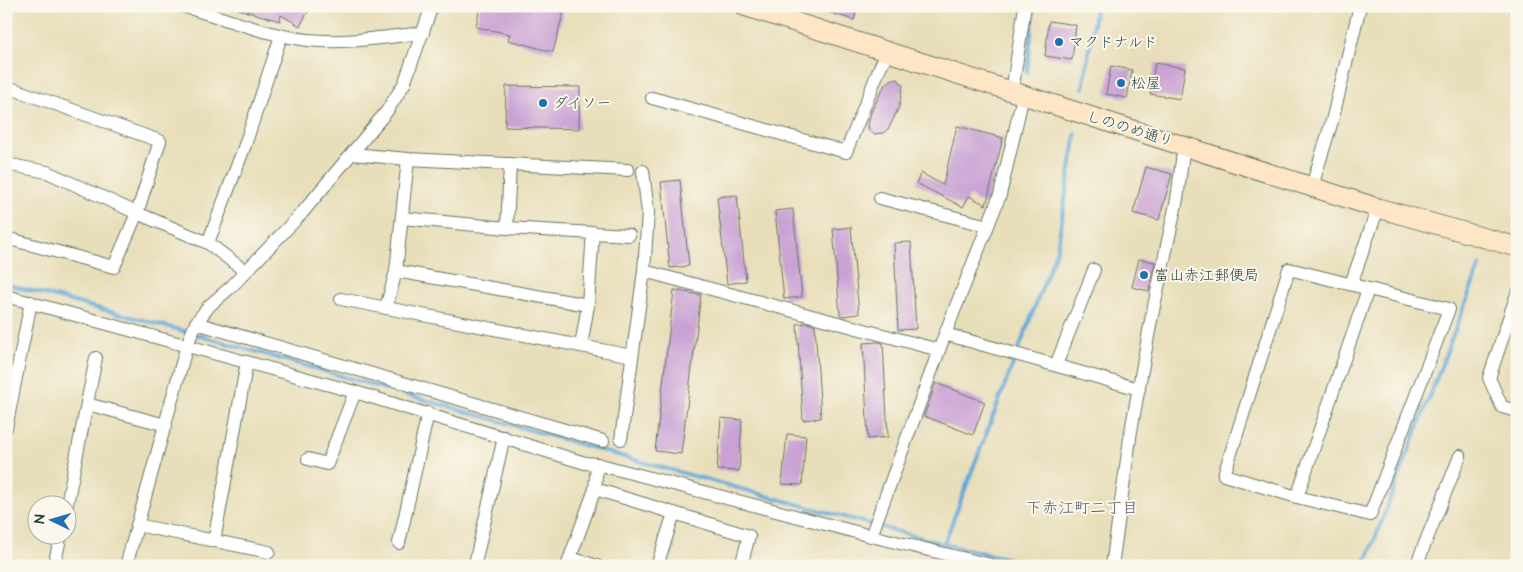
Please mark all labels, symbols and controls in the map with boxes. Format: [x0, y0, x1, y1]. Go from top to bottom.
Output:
place label: マクドナルド [1069, 32, 1158, 53]
marker: マクドナルド [1053, 36, 1065, 48]
place label: 松屋 [1131, 73, 1161, 94]
marker: 松屋 [1115, 77, 1127, 89]
place label: ダイソー [553, 93, 612, 114]
marker: ダイソー [537, 97, 549, 109]
street label: しののめ通り [1084, 106, 1176, 152]
place label: 富山赤江郵便局 [1154, 265, 1259, 286]
marker: 富山赤江郵便局 [1138, 269, 1150, 281]
north arrow [28, 494, 78, 544]
district label: 下赤江町二丁目 [1026, 497, 1138, 519]
text: N [30, 513, 50, 524]

